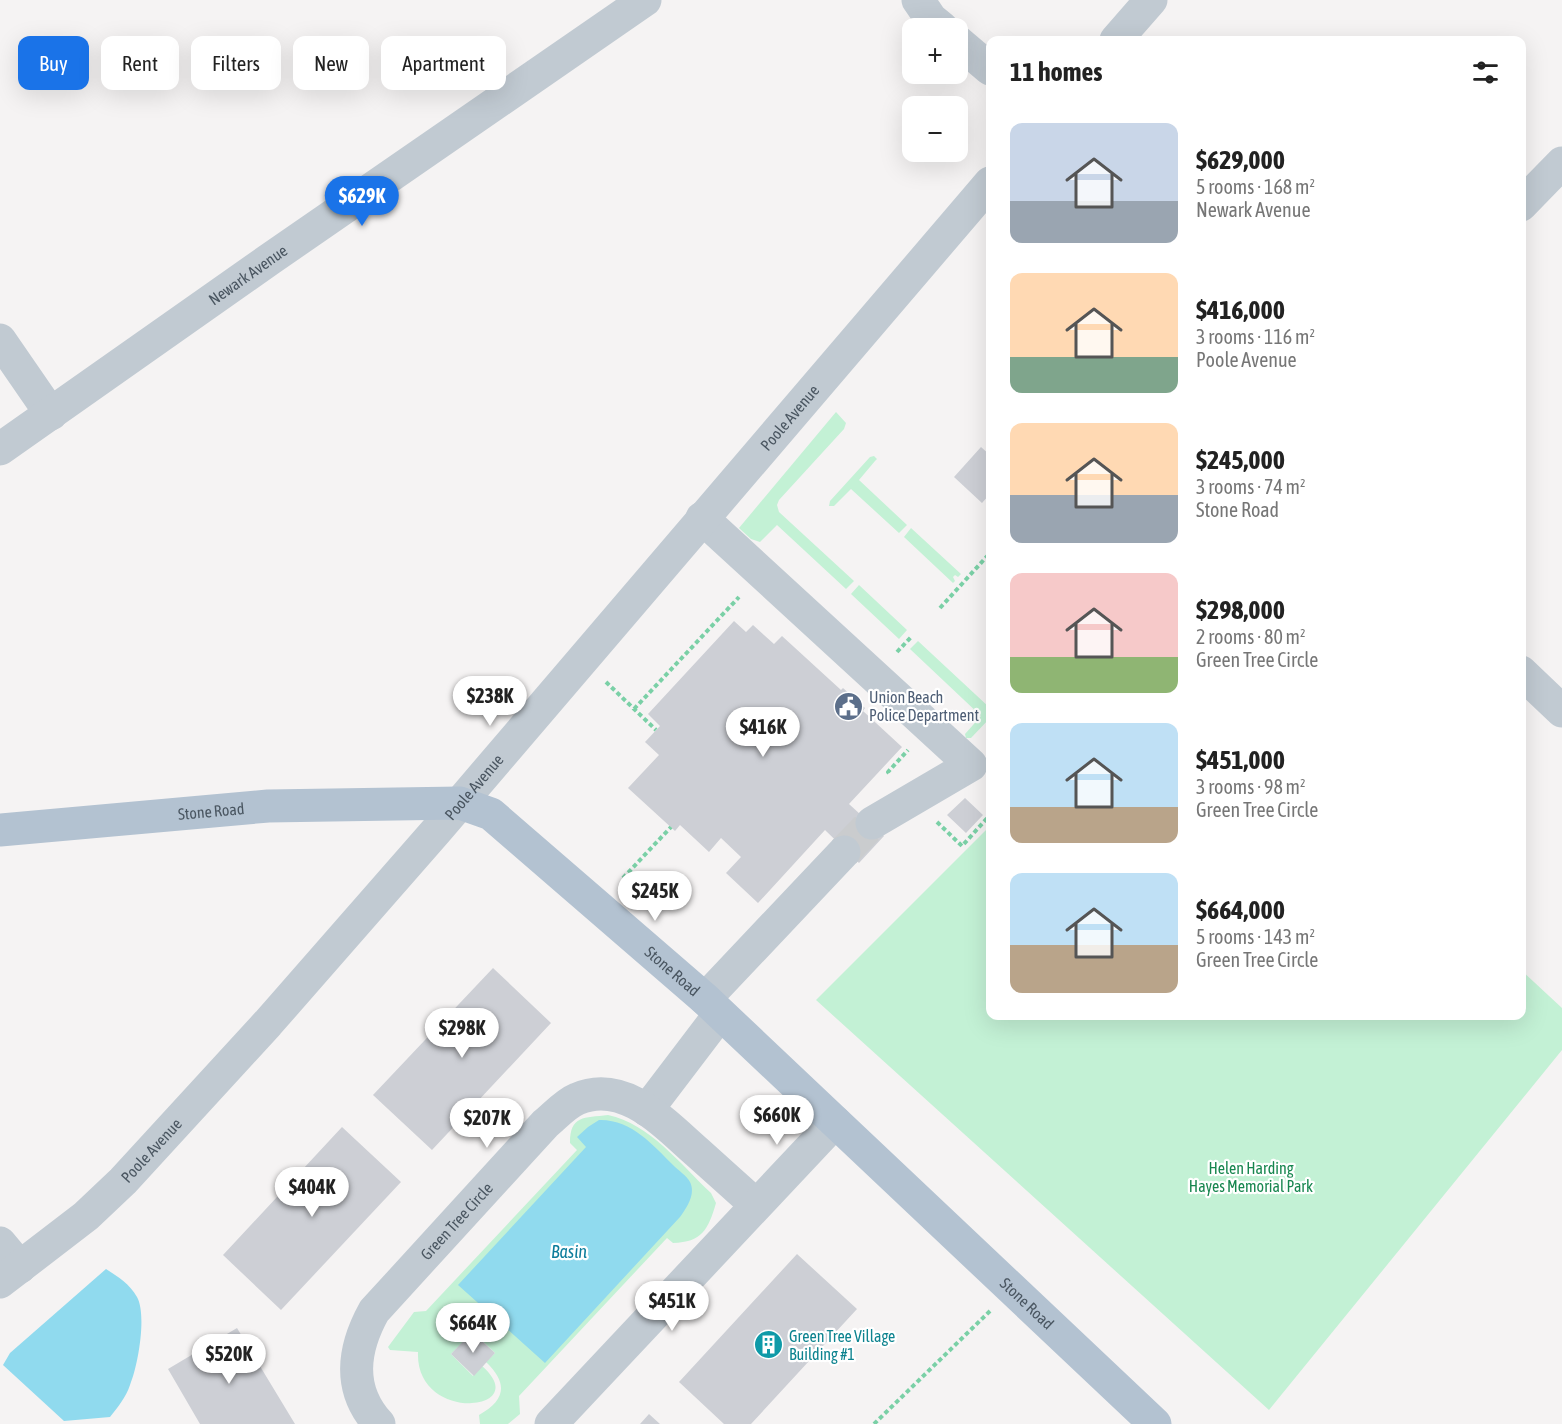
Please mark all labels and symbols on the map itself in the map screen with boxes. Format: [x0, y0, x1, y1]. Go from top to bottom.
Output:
pin: $629K [320, 176, 404, 227]
street label: Newark Avenue [205, 241, 291, 308]
street label: Poole Avenue [757, 381, 823, 454]
pin: $238K [448, 676, 532, 727]
place label: Union Beach Police Department [869, 688, 979, 725]
public building icon: Union Beach Police Department [832, 690, 864, 722]
pin: $416K [721, 707, 805, 758]
street label: Poole Avenue [441, 750, 507, 823]
street label: Stone Road [177, 799, 245, 823]
pin: $245K [613, 871, 697, 922]
street label: Stone Road [642, 942, 704, 1000]
pin: $298K [420, 1008, 504, 1059]
pin: $660K [735, 1095, 819, 1146]
pin: $207K [445, 1098, 529, 1149]
street label: Poole Avenue [117, 1115, 185, 1186]
park label: Helen Harding Hayes Memorial Park [1189, 1159, 1313, 1196]
pin: $404K [270, 1167, 354, 1218]
street label: Green Tree Circle [417, 1179, 496, 1263]
water label: Basin [551, 1241, 587, 1262]
street label: Stone Road [997, 1274, 1058, 1333]
pin: $451K [630, 1281, 714, 1332]
pin: $664K [431, 1303, 515, 1354]
place label: Green Tree Village Building #1 [789, 1327, 895, 1364]
building icon: Green Tree Village Building #1 [752, 1329, 784, 1361]
pin: $520K [187, 1334, 271, 1385]

